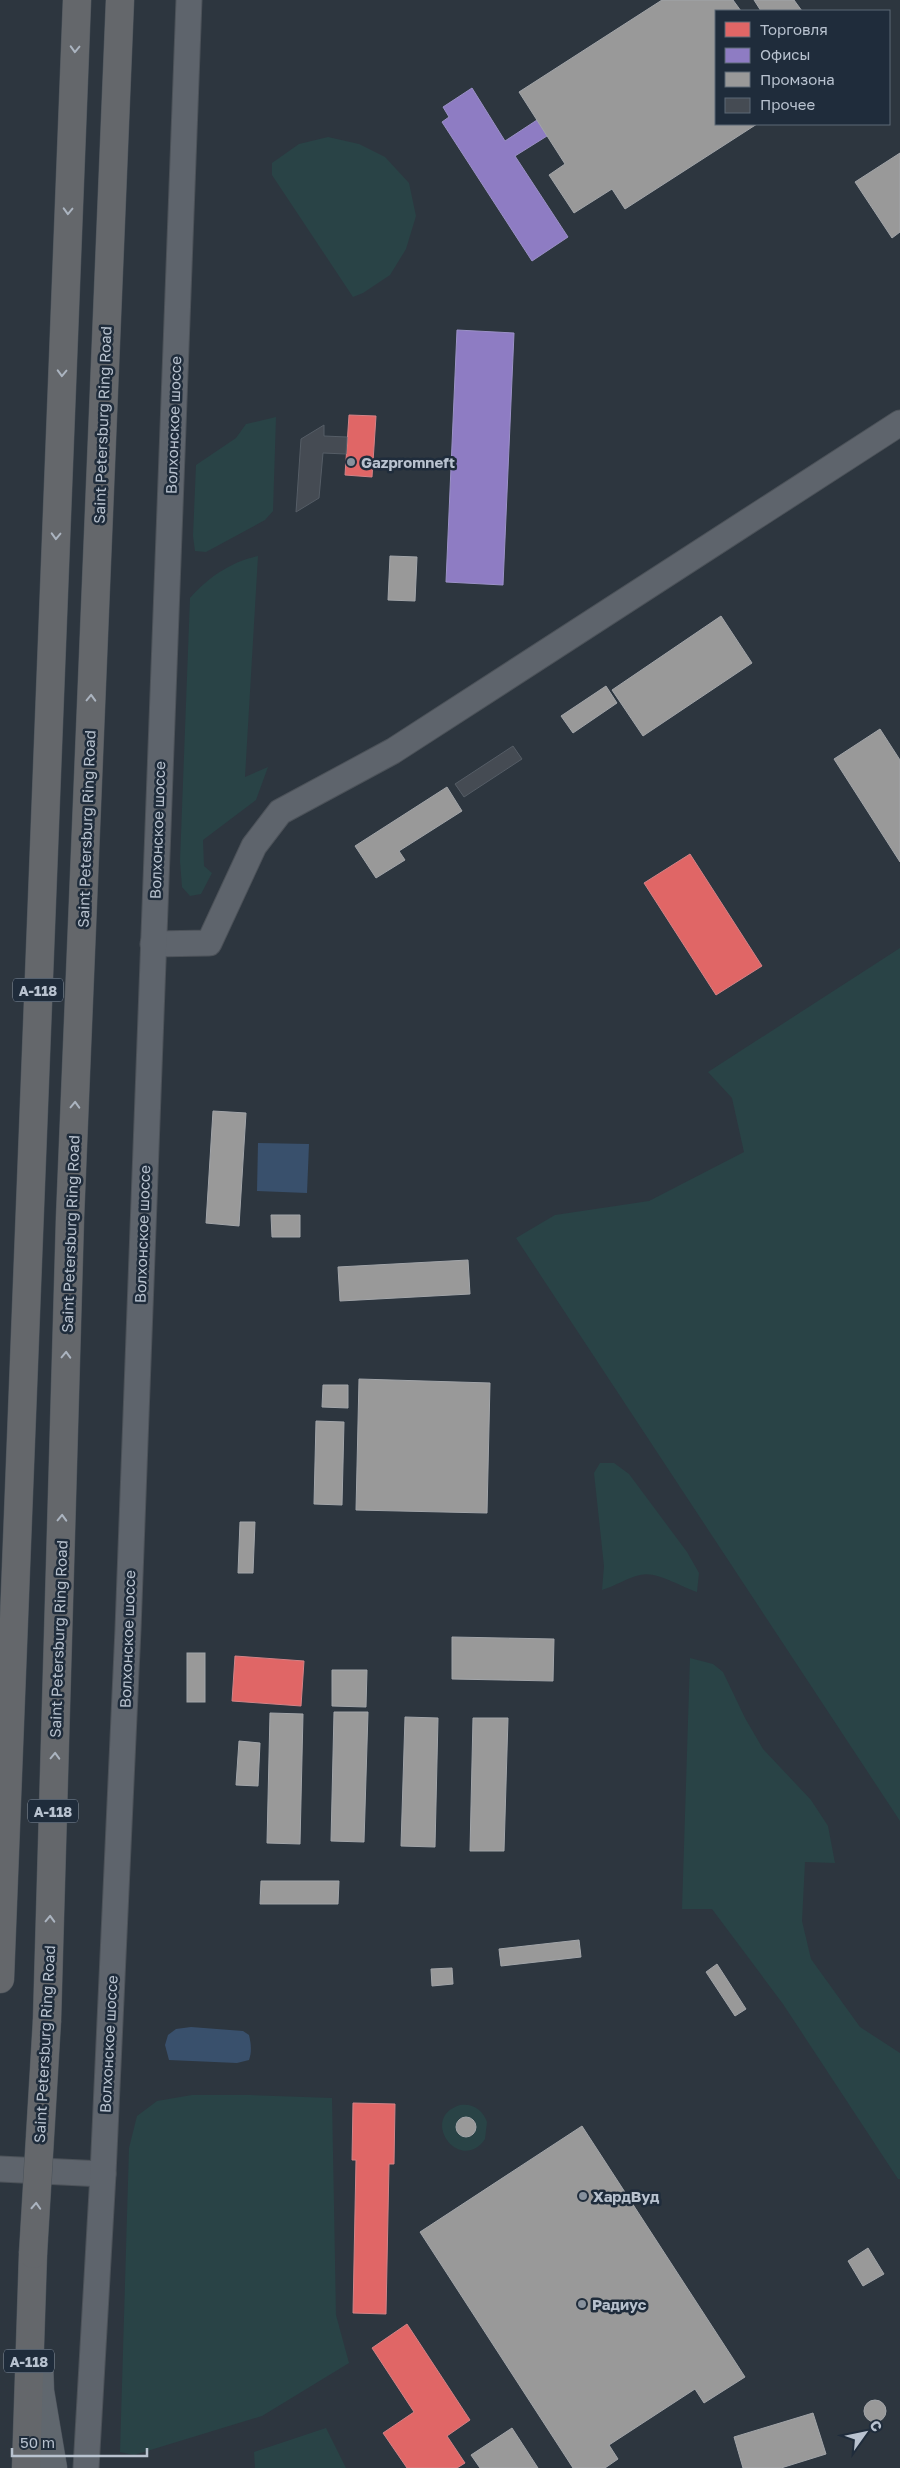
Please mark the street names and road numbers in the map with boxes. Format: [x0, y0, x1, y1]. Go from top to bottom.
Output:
street label: Saint Petersburg Ring Road [90, 326, 114, 524]
street label: Волхонское шоссе [162, 355, 184, 494]
street label: Saint Petersburg Ring Road [74, 730, 98, 928]
street label: Волхонское шоссе [146, 760, 168, 899]
road number: А-118 [13, 978, 63, 1002]
street label: Saint Petersburg Ring Road [58, 1135, 82, 1333]
street label: Волхонское шоссе [131, 1164, 153, 1303]
street label: Saint Petersburg Ring Road [46, 1540, 70, 1738]
street label: Волхонское шоссе [116, 1569, 138, 1708]
road number: А-118 [28, 1800, 78, 1822]
street label: Saint Petersburg Ring Road [30, 1945, 58, 2143]
street label: Волхонское шоссе [95, 1974, 121, 2113]
road number: А-118 [4, 2350, 54, 2372]

